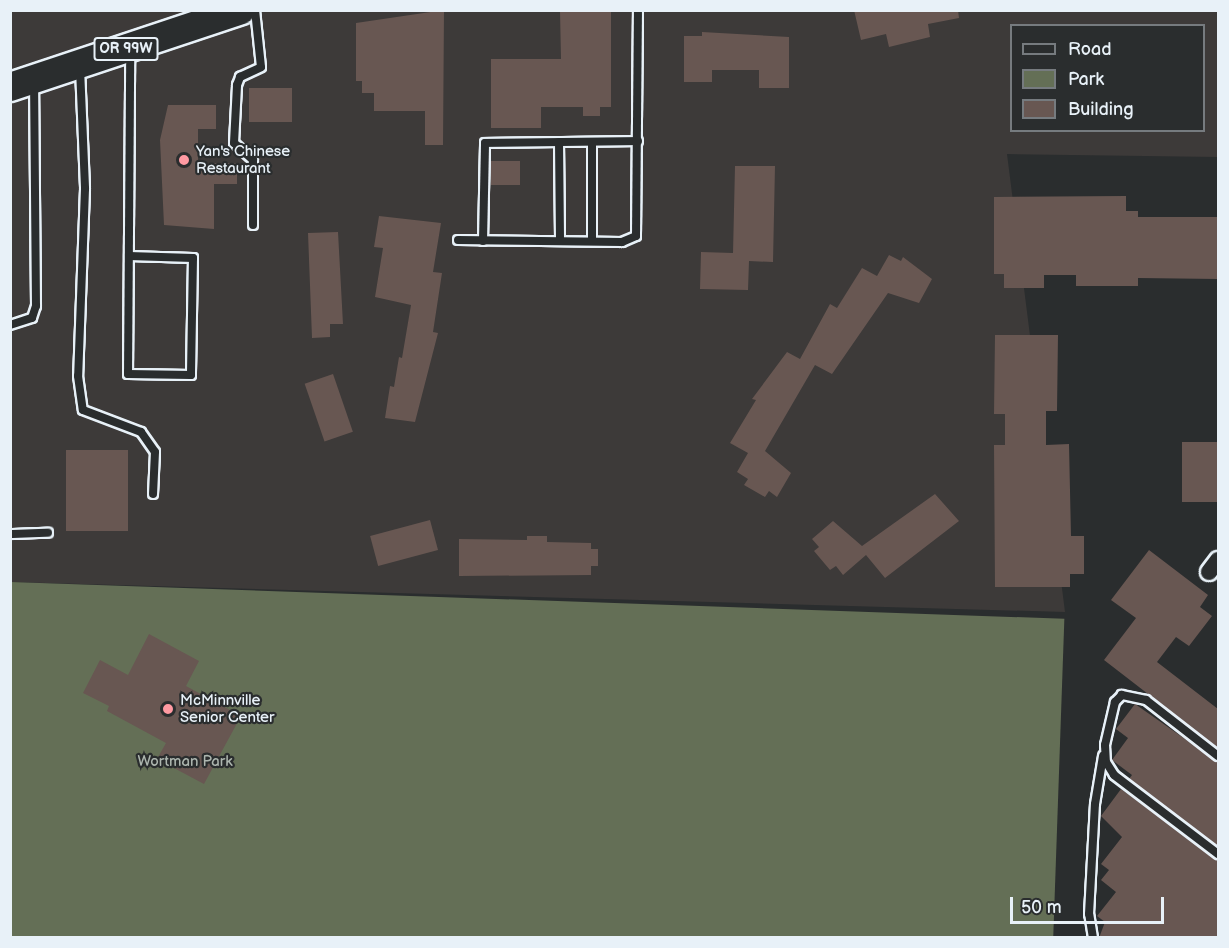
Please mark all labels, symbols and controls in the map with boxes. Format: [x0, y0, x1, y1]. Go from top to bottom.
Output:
legend [1010, 24, 1205, 132]
road number: OR 99W [93, 38, 159, 60]
text: Road [1068, 39, 1112, 60]
text: Park [1068, 69, 1104, 90]
text: Building [1068, 99, 1134, 120]
place label: Yan's Chinese Restaurant [196, 142, 290, 177]
marker: Yan's Chinese Restaurant [177, 153, 191, 167]
place label: McMinnville Senior Center [180, 691, 274, 726]
marker: McMinnville Senior Center [161, 702, 175, 716]
park label: Wortman Park [137, 753, 233, 771]
scale bar [1013, 885, 1168, 923]
text: 50 m [1021, 897, 1062, 918]

